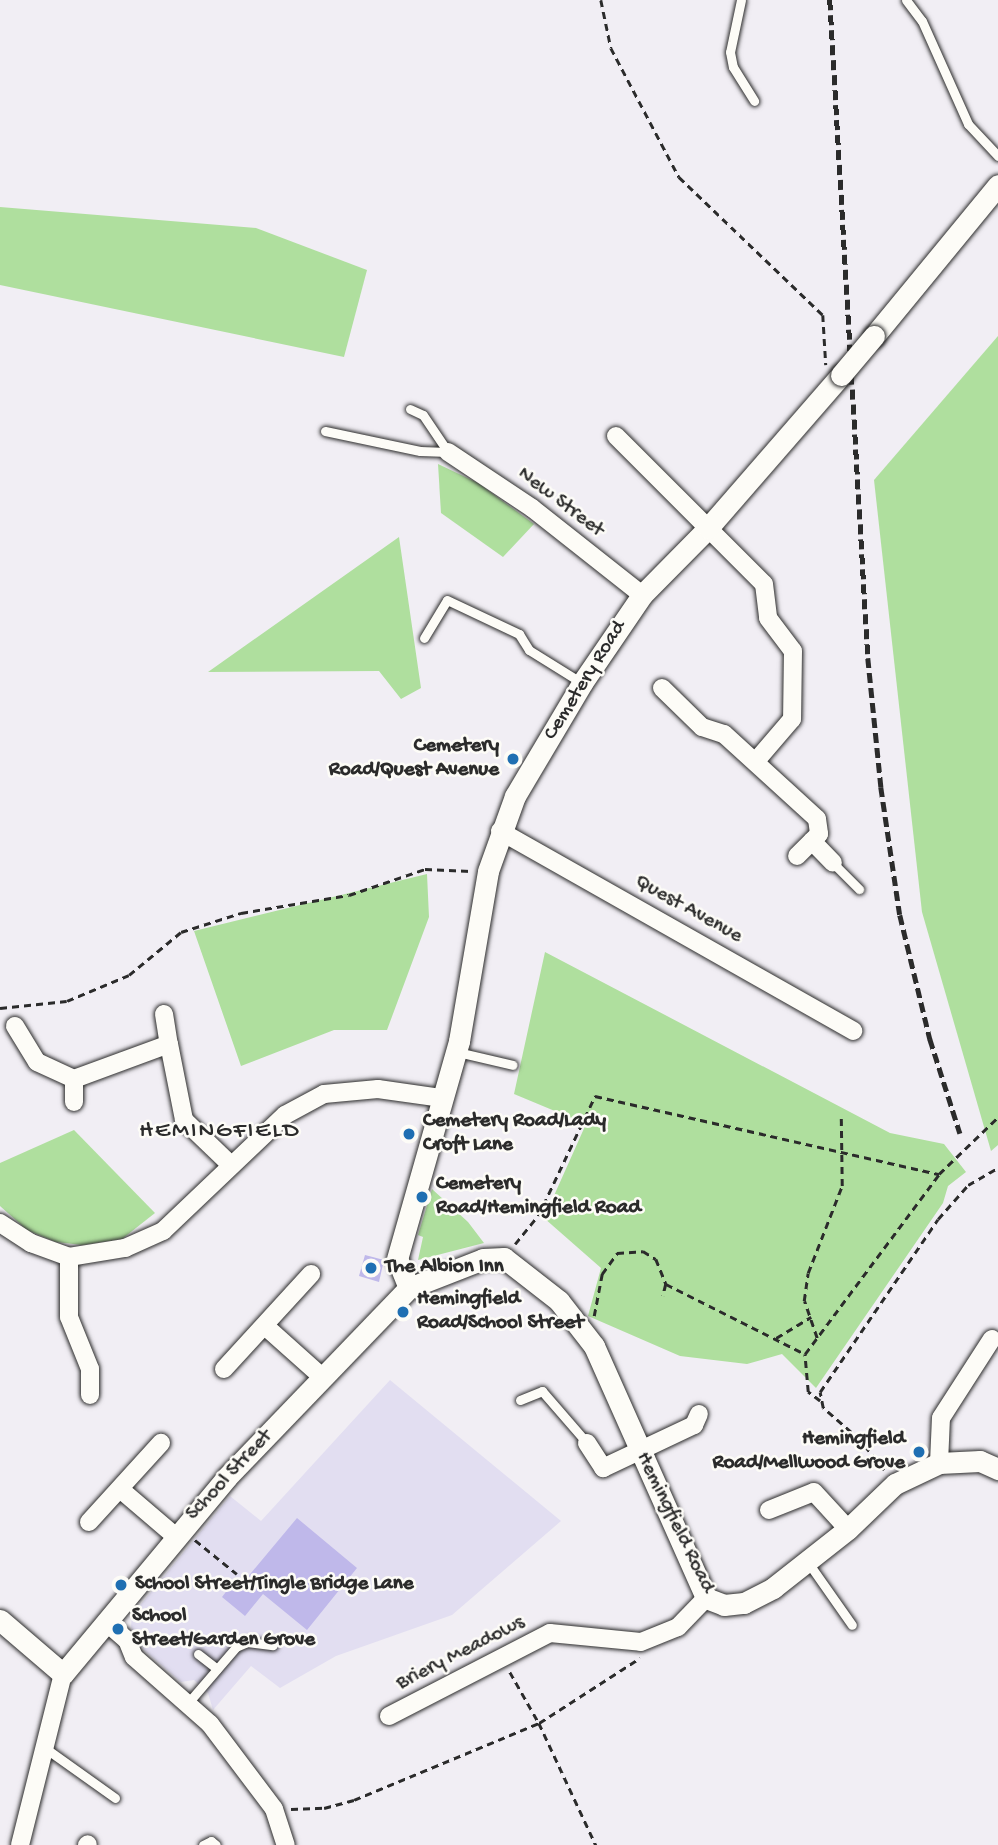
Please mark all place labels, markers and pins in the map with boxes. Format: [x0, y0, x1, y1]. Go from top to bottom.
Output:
place label: Cemetery Road/Quest Avenue [329, 734, 499, 784]
marker: Cemetery Road/Quest Avenue [505, 751, 521, 767]
place label: Cemetery Road/Lady Croft Lane [423, 1109, 606, 1159]
marker: Cemetery Road/Lady Croft Lane [401, 1126, 417, 1142]
place label: Cemetery Road/Hemingfield Road [436, 1172, 641, 1222]
marker: Cemetery Road/Hemingfield Road [414, 1189, 430, 1205]
place label: The Albion Inn [385, 1255, 504, 1281]
marker: The Albion Inn [363, 1260, 379, 1276]
place label: Hemingfield Road/School Street [417, 1287, 583, 1337]
marker: Hemingfield Road/School Street [395, 1304, 411, 1320]
place label: Hemingfield Road/Mellwood Grove [712, 1427, 905, 1477]
marker: Hemingfield Road/Mellwood Grove [911, 1444, 927, 1460]
place label: School Street/Tingle Bridge Lane [135, 1572, 414, 1598]
marker: School Street/Tingle Bridge Lane [113, 1577, 129, 1593]
place label: School Street/Garden Grove [132, 1604, 315, 1654]
marker: School Street/Garden Grove [110, 1621, 126, 1637]

